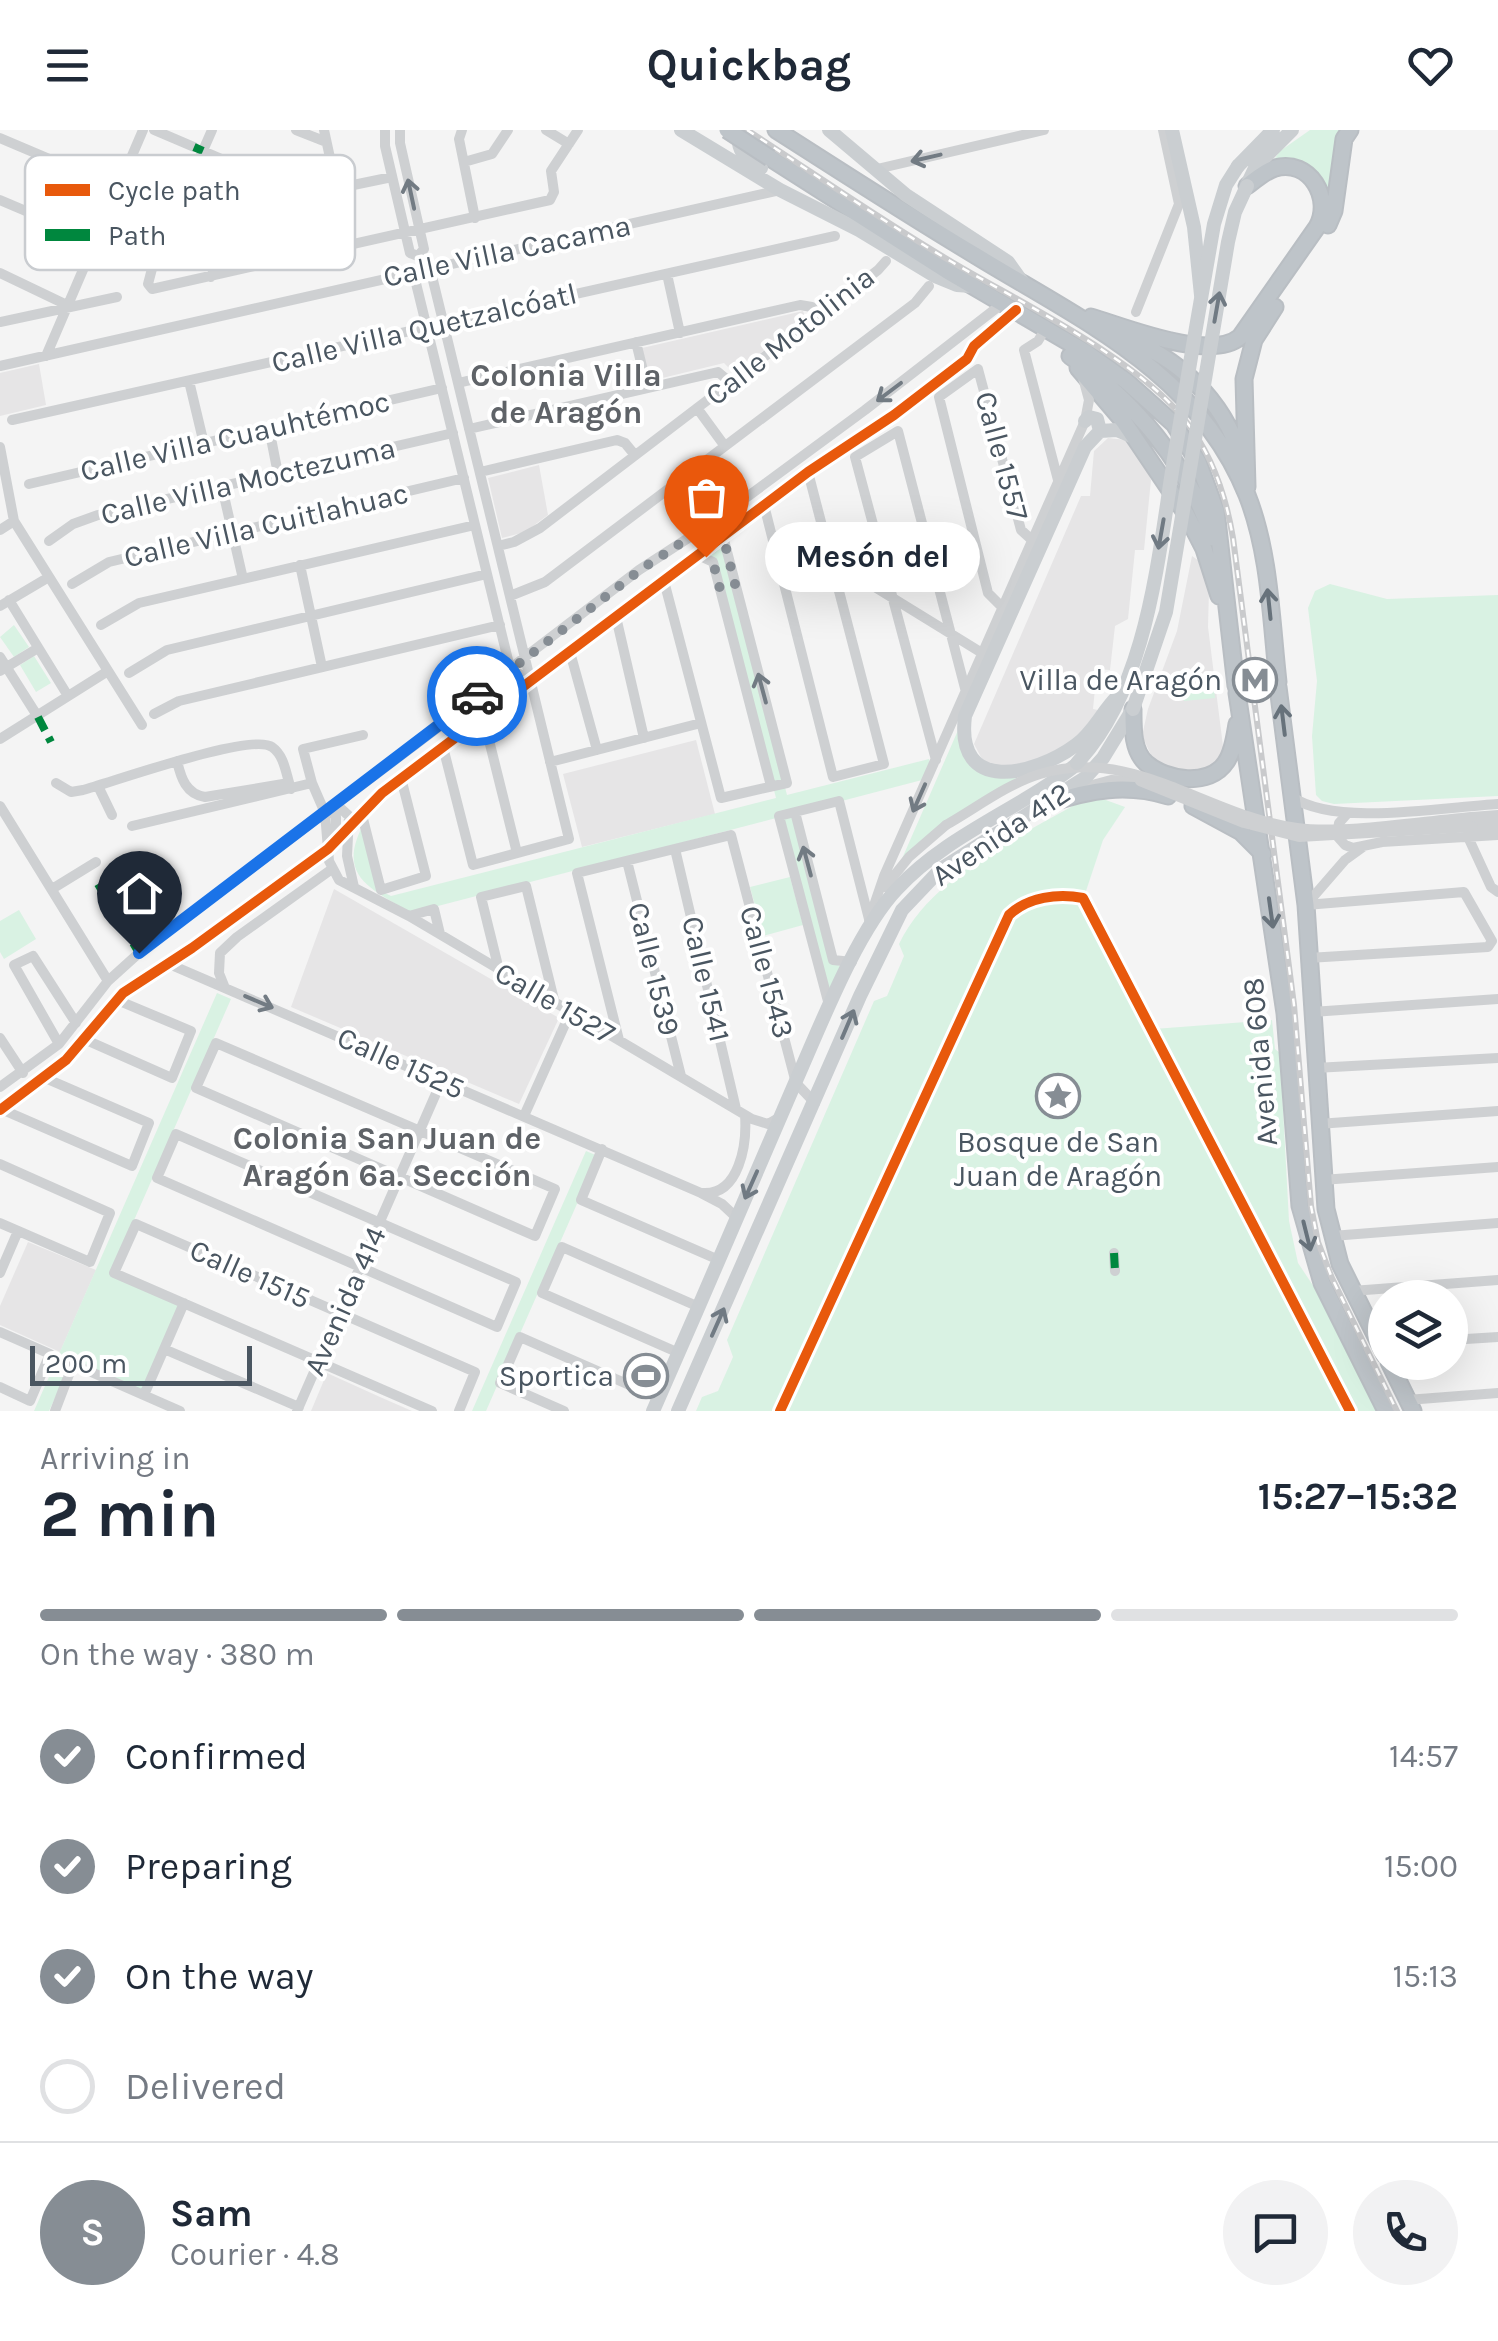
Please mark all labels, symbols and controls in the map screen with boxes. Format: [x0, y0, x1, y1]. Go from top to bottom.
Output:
icon: menu [40, 38, 95, 93]
icon: heart [1403, 38, 1458, 93]
text: Quickbag [647, 39, 851, 91]
one-way arrow [911, 150, 943, 168]
legend [25, 155, 355, 270]
text: Cycle path [108, 174, 241, 207]
one-way arrow [401, 179, 420, 211]
street label: Calle Villa Cacama [380, 207, 634, 295]
text: Path [108, 219, 166, 252]
street label: Calle Motolinia [698, 259, 882, 413]
street label: Calle Villa Quetzalcóatl [268, 275, 580, 381]
one-way arrow [1208, 291, 1227, 324]
district label: Colonia Villa de Aragón [470, 357, 662, 431]
one-way arrow [876, 381, 903, 402]
street label: Calle Villa Cuauhtémoc [77, 383, 393, 489]
street label: Calle 1557 [968, 388, 1036, 524]
street label: Calle Villa Moctezuma [97, 430, 399, 532]
pin [664, 455, 749, 558]
icon: bag [679, 470, 734, 525]
street label: Calle Villa Cuitlahuac [120, 475, 412, 575]
one-way arrow [1151, 518, 1170, 550]
callout: Mesón del [766, 522, 981, 592]
text: Mesón del [795, 538, 950, 575]
one-way arrow [1259, 589, 1278, 621]
courier [427, 646, 527, 746]
metro station icon: Villa de Aragón [1232, 657, 1278, 703]
place label: Villa de Aragón [1019, 662, 1222, 698]
icon: car [450, 669, 505, 724]
one-way arrow [752, 673, 771, 704]
one-way arrow [1273, 705, 1291, 737]
street label: Avenida 412 [925, 774, 1077, 894]
one-way arrow [909, 782, 927, 813]
one-way arrow [797, 846, 816, 877]
pin [97, 851, 182, 954]
icon: home [112, 866, 167, 921]
one-way arrow [1263, 897, 1281, 929]
street label: Calle 1539 [620, 899, 688, 1039]
street label: Calle 1543 [732, 902, 802, 1042]
street label: Calle 1541 [674, 913, 738, 1045]
street label: Calle 1527 [489, 954, 621, 1052]
street label: Avenida 608 [1235, 976, 1285, 1148]
one-way arrow [243, 994, 274, 1012]
one-way arrow [840, 1009, 858, 1040]
street label: Calle 1525 [332, 1019, 470, 1107]
place icon: Bosque de San Juan de Aragón [1035, 1073, 1081, 1119]
district label: Colonia San Juan de Aragón 6a. Sección [233, 1120, 541, 1194]
place label: Bosque de San Juan de Aragón [954, 1124, 1162, 1194]
one-way arrow [741, 1169, 759, 1200]
one-way arrow [1299, 1220, 1318, 1251]
street label: Avenida 414 [296, 1221, 394, 1381]
street label: Calle 1515 [184, 1232, 316, 1316]
map controls [1368, 1280, 1468, 1380]
button: layers [1368, 1280, 1468, 1380]
one-way arrow [710, 1307, 728, 1338]
scale bar [30, 1341, 252, 1386]
text: 200 m [45, 1347, 127, 1380]
sports icon: Sportica [623, 1353, 669, 1399]
place label: Sportica [499, 1358, 614, 1394]
text: Arriving in [40, 1440, 191, 1477]
text: 15:27–15:32 [1258, 1474, 1458, 1519]
text: 2 min [40, 1476, 219, 1552]
text: On the way · 380 m [40, 1636, 315, 1673]
icon: check [40, 1729, 95, 1784]
text: Confirmed [125, 1734, 308, 1779]
text: 14:57 [1389, 1738, 1458, 1775]
icon: check [40, 1839, 95, 1894]
text: Preparing [125, 1844, 292, 1889]
text: 15:00 [1384, 1848, 1458, 1885]
icon: check [40, 1949, 95, 2004]
text: On the way [125, 1954, 313, 1999]
text: 15:13 [1393, 1958, 1458, 1995]
text: Delivered [125, 2064, 286, 2109]
button: chat [1223, 2180, 1328, 2285]
button: phone [1353, 2180, 1458, 2285]
text: Sam [170, 2191, 253, 2236]
text: S [80, 2210, 105, 2255]
text: Courier · 4.8 [170, 2236, 340, 2273]

